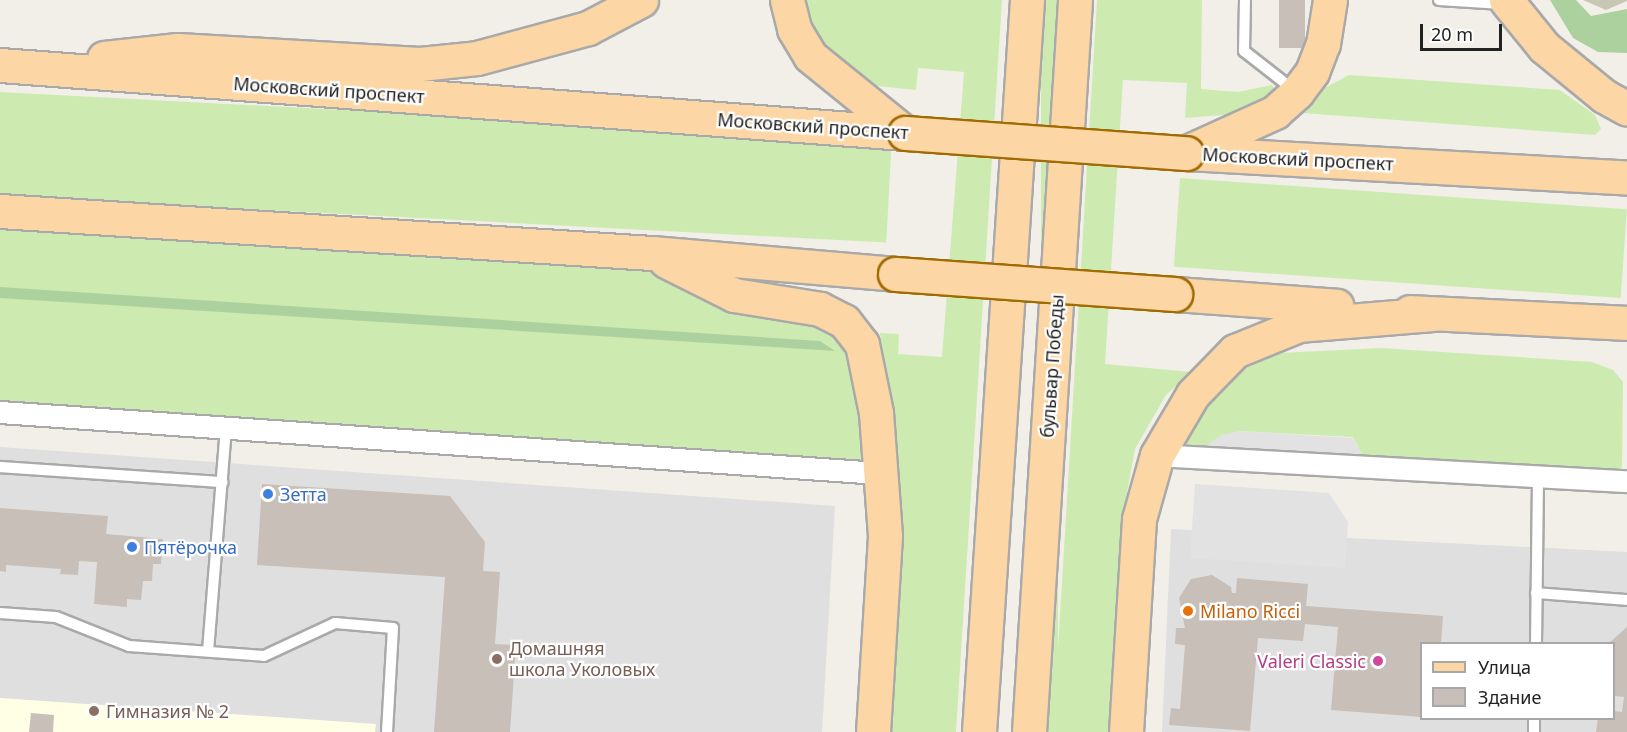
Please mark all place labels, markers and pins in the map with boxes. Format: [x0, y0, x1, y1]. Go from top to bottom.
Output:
place label: Зетта [280, 483, 327, 505]
marker: Зетта [261, 487, 275, 501]
place label: Пятёрочка [144, 536, 237, 558]
marker: Пятёрочка [125, 540, 139, 554]
place label: Milano Ricci [1200, 600, 1300, 622]
marker: Milano Ricci [1181, 604, 1195, 618]
place label: Домашняя школа Уколовых [509, 638, 655, 680]
place label: Valeri Classic [1257, 650, 1366, 672]
marker: Домашняя школа Уколовых [490, 652, 504, 666]
marker: Valeri Classic [1371, 654, 1385, 668]
place label: Гимназия № 2 [106, 700, 229, 722]
marker: Гимназия № 2 [87, 704, 101, 718]

